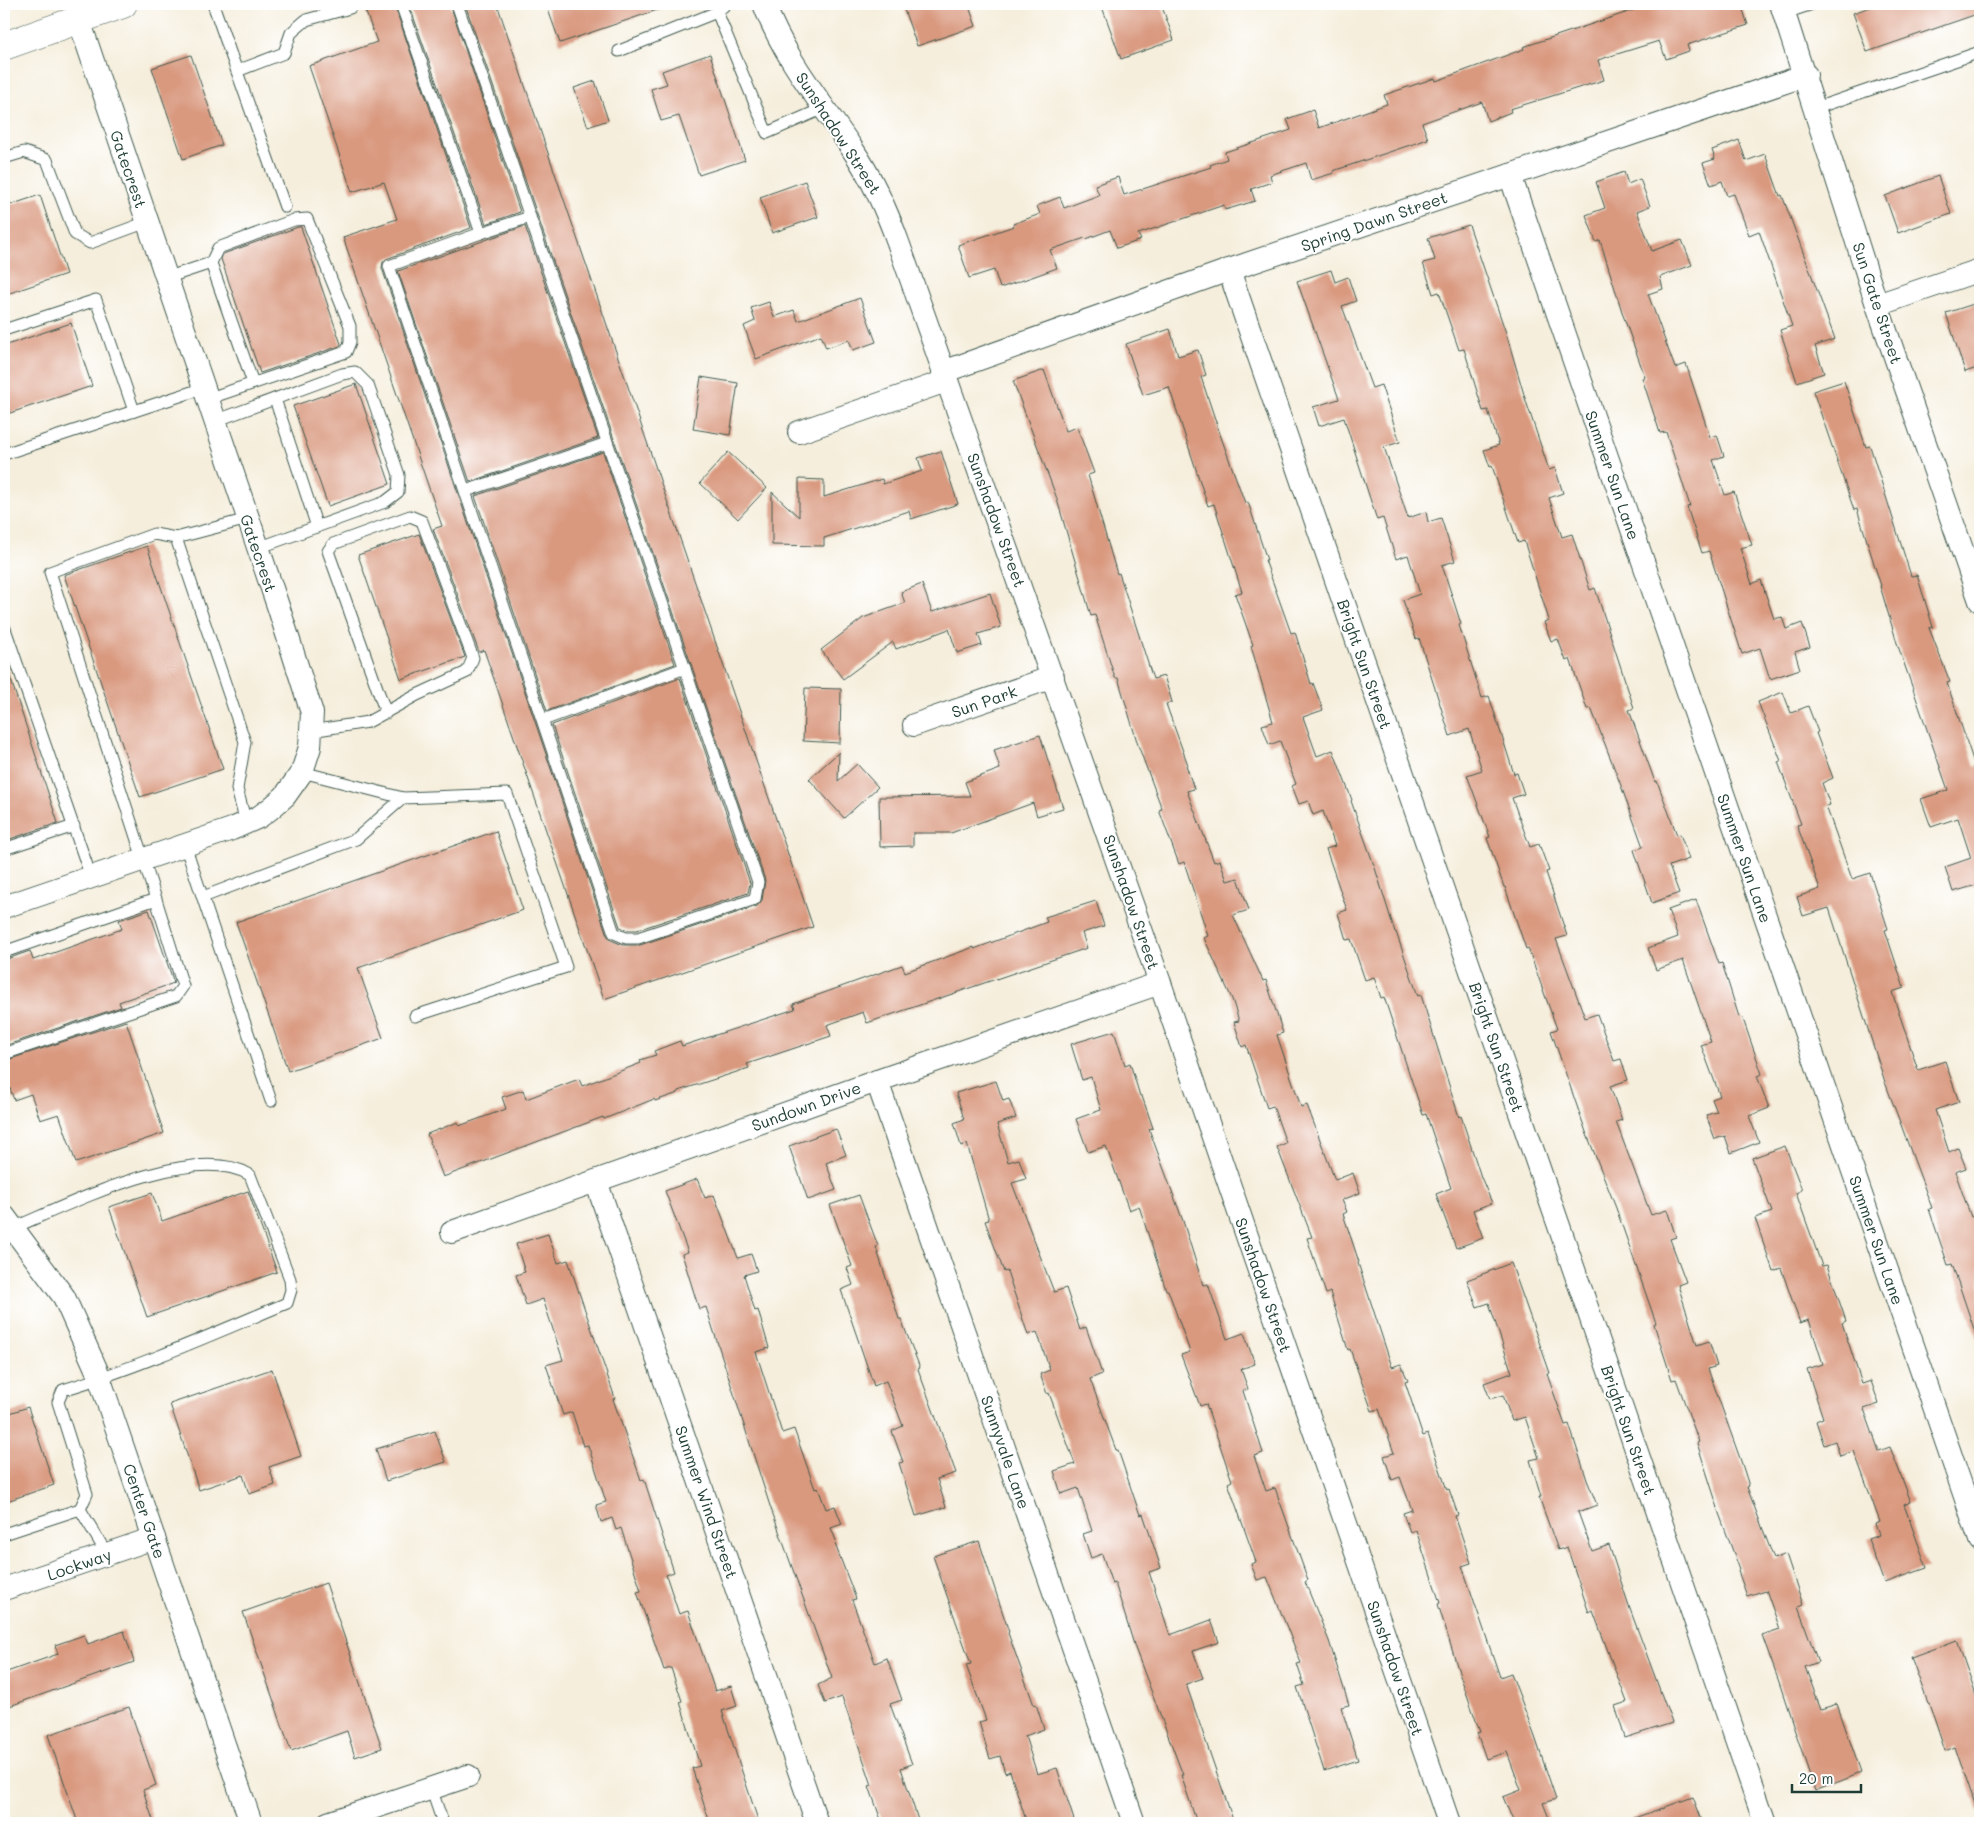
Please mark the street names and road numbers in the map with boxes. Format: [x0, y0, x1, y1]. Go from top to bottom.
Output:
street label: Sunshadow Street [792, 68, 886, 198]
street label: Gatecrest [106, 127, 152, 211]
street label: Spring Dawn Street [1298, 186, 1450, 256]
street label: Sun Gate Street [1848, 240, 1908, 366]
street label: Summer Sun Lane [1581, 408, 1645, 542]
street label: Sunshadow Street [963, 450, 1031, 590]
street label: Gatecrest [236, 511, 282, 595]
street label: Bright Sun Street [1333, 596, 1397, 732]
street label: Sun Park [948, 680, 1020, 722]
street label: Summer Sun Lane [1713, 791, 1777, 925]
street label: Sunshadow Street [1099, 832, 1165, 972]
street label: Bright Sun Street [1465, 979, 1529, 1115]
street label: Sundown Drive [748, 1076, 864, 1136]
street label: Summer Sun Lane [1845, 1173, 1909, 1307]
street label: Sunshadow Street [1231, 1215, 1297, 1355]
street label: Bright Sun Street [1597, 1362, 1661, 1498]
street label: Sunnyvale Lane [977, 1393, 1035, 1511]
street label: Summer Wind Street [671, 1423, 743, 1581]
street label: Center Gate [119, 1461, 171, 1561]
street label: Lockway [44, 1543, 114, 1585]
street label: Sunshadow Street [1363, 1598, 1429, 1738]

